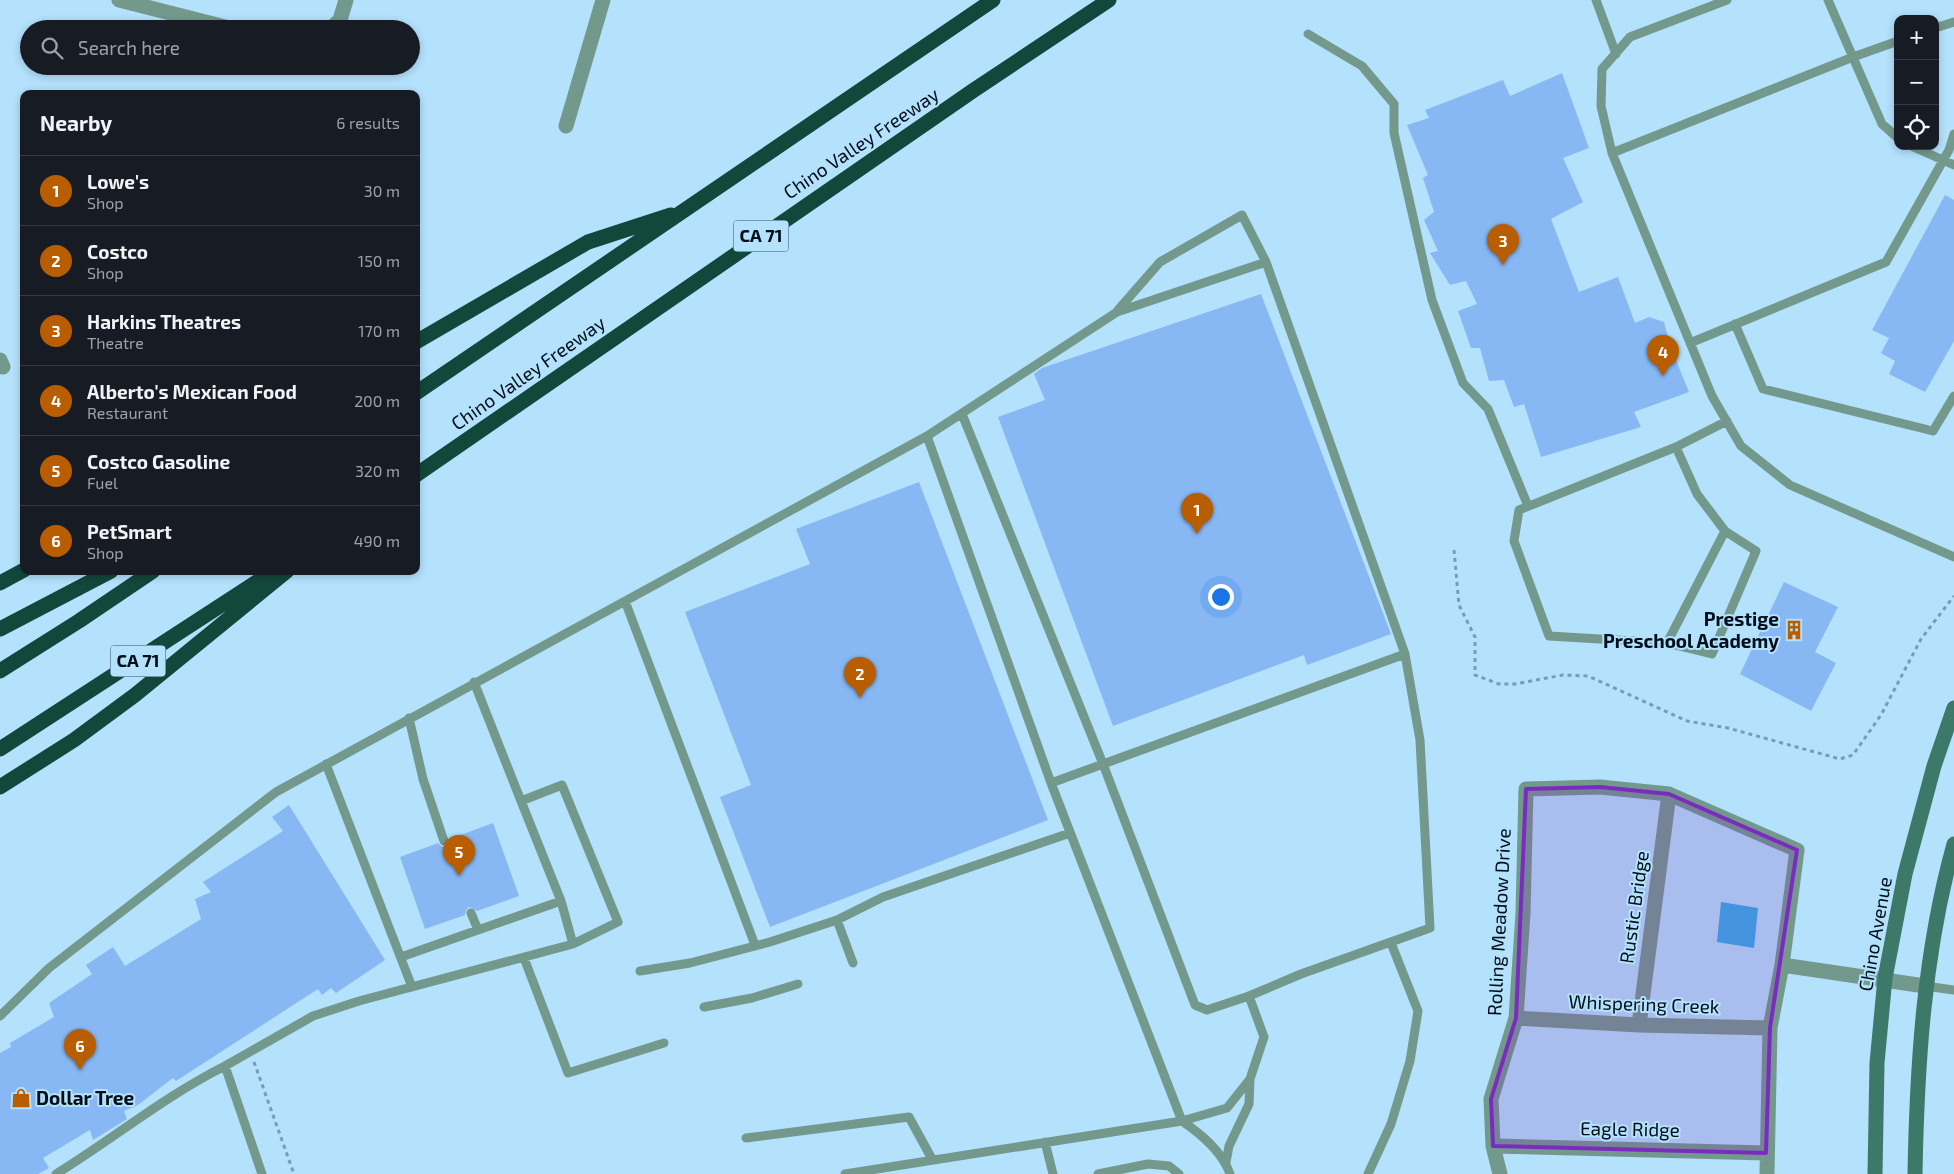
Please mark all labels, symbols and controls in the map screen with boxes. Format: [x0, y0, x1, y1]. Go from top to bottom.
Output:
map controls [1894, 15, 1939, 150]
button: + [1894, 15, 1939, 60]
search box [20, 20, 420, 75]
icon: search [38, 34, 66, 62]
text: Search here [78, 36, 180, 59]
button: − [1894, 60, 1939, 105]
street label: Chino Valley Freeway [779, 82, 943, 203]
button: locate [1894, 105, 1939, 150]
text: Nearby [40, 110, 112, 135]
text: 6 results [336, 113, 400, 132]
text: Lowe's [87, 170, 149, 193]
text: 1 [53, 181, 59, 200]
text: 30 m [364, 181, 400, 200]
text: Shop [87, 193, 124, 212]
road number: CA 71 [734, 220, 788, 252]
pin: 3 [1487, 224, 1519, 265]
text: Costco [87, 240, 148, 263]
text: 2 [51, 251, 61, 270]
text: 150 m [358, 251, 400, 270]
text: Shop [87, 263, 124, 282]
text: Harkins Theatres [87, 310, 241, 333]
street label: Chino Valley Freeway [446, 311, 609, 434]
text: 3 [51, 321, 61, 340]
text: 170 m [358, 321, 400, 340]
text: Theatre [87, 333, 144, 352]
pin: 4 [1647, 335, 1679, 376]
text: Alberto's Mexican Food [87, 380, 297, 403]
text: 4 [51, 391, 61, 410]
text: 200 m [354, 391, 400, 410]
text: Restaurant [87, 403, 168, 422]
text: Costco Gasoline [87, 450, 230, 473]
text: 5 [52, 461, 60, 480]
text: 320 m [355, 461, 400, 480]
text: Fuel [87, 473, 118, 492]
pin: 1 [1181, 493, 1213, 534]
text: PetSmart [87, 520, 172, 543]
text: 6 [51, 531, 61, 550]
text: 490 m [354, 531, 400, 550]
text: Shop [87, 543, 124, 562]
your location [1208, 584, 1234, 610]
place label: Prestige Preschool Academy [1603, 607, 1779, 653]
building icon: Prestige Preschool Academy [1783, 619, 1805, 641]
road number: CA 71 [110, 646, 166, 676]
pin: 2 [844, 657, 876, 698]
street label: Rolling Meadow Drive [1482, 828, 1515, 1016]
pin: 5 [443, 835, 475, 876]
street label: Rustic Bridge [1614, 849, 1653, 965]
street label: Chino Avenue [1853, 875, 1896, 993]
street label: Whispering Creek [1568, 989, 1720, 1018]
pin: 6 [64, 1029, 96, 1070]
place label: Dollar Tree [36, 1086, 135, 1109]
shop icon: Dollar Tree [10, 1087, 32, 1109]
street label: Eagle Ridge [1580, 1116, 1680, 1141]

